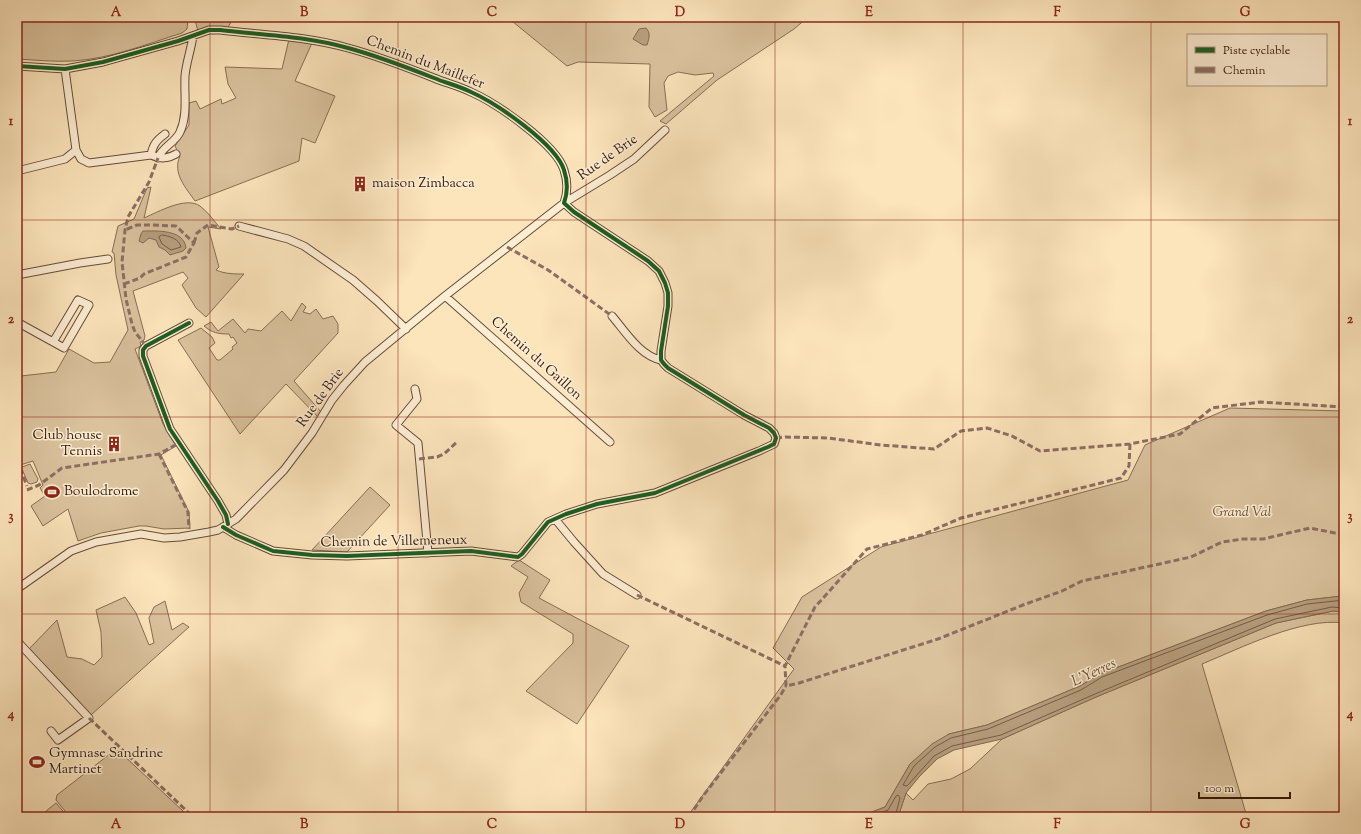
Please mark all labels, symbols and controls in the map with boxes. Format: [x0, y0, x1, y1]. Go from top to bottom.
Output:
text: A [111, 4, 122, 22]
text: B [300, 4, 309, 22]
text: C [487, 4, 497, 22]
text: D [675, 4, 685, 22]
text: E [865, 4, 873, 22]
text: F [1053, 4, 1061, 22]
text: G [1240, 4, 1251, 22]
street label: Chemin du Maillefer [363, 31, 488, 95]
legend [1187, 34, 1327, 86]
text: Piste cyclable [1223, 42, 1291, 60]
text: Chemin [1223, 62, 1266, 80]
text: 1 [9, 113, 14, 131]
text: 1 [1348, 113, 1353, 131]
street label: Rue de Brie [574, 130, 642, 186]
place label: maison Zimbacca [372, 174, 475, 194]
building icon: maison Zimbacca [351, 175, 369, 193]
text: 2 [8, 311, 15, 329]
text: 2 [1347, 311, 1354, 329]
street label: Chemin du Gaillon [486, 312, 586, 406]
street label: Rue de Brie [293, 364, 349, 432]
place label: Club house Tennis [33, 426, 102, 462]
building icon: Club house Tennis [105, 435, 123, 453]
place label: Boulodrome [64, 482, 139, 502]
sports icon: Boulodrome [43, 483, 61, 501]
park label: Grand Val [1213, 503, 1272, 523]
text: 3 [8, 508, 14, 526]
text: 3 [1347, 508, 1353, 526]
street label: Chemin de Villemeneux [320, 531, 468, 553]
water label: L'Yerres [1068, 654, 1120, 692]
text: 4 [7, 706, 15, 724]
text: 4 [1346, 706, 1354, 724]
place label: Gymnase Sandrine Martinet [49, 744, 163, 780]
sports icon: Gymnase Sandrine Martinet [28, 753, 46, 771]
scale bar [1199, 774, 1290, 800]
text: 100 m [1205, 780, 1234, 798]
text: A [111, 816, 122, 834]
text: B [300, 816, 309, 834]
text: C [487, 816, 497, 834]
text: D [675, 816, 685, 834]
text: E [865, 816, 873, 834]
text: F [1053, 816, 1061, 834]
text: G [1240, 816, 1251, 834]

